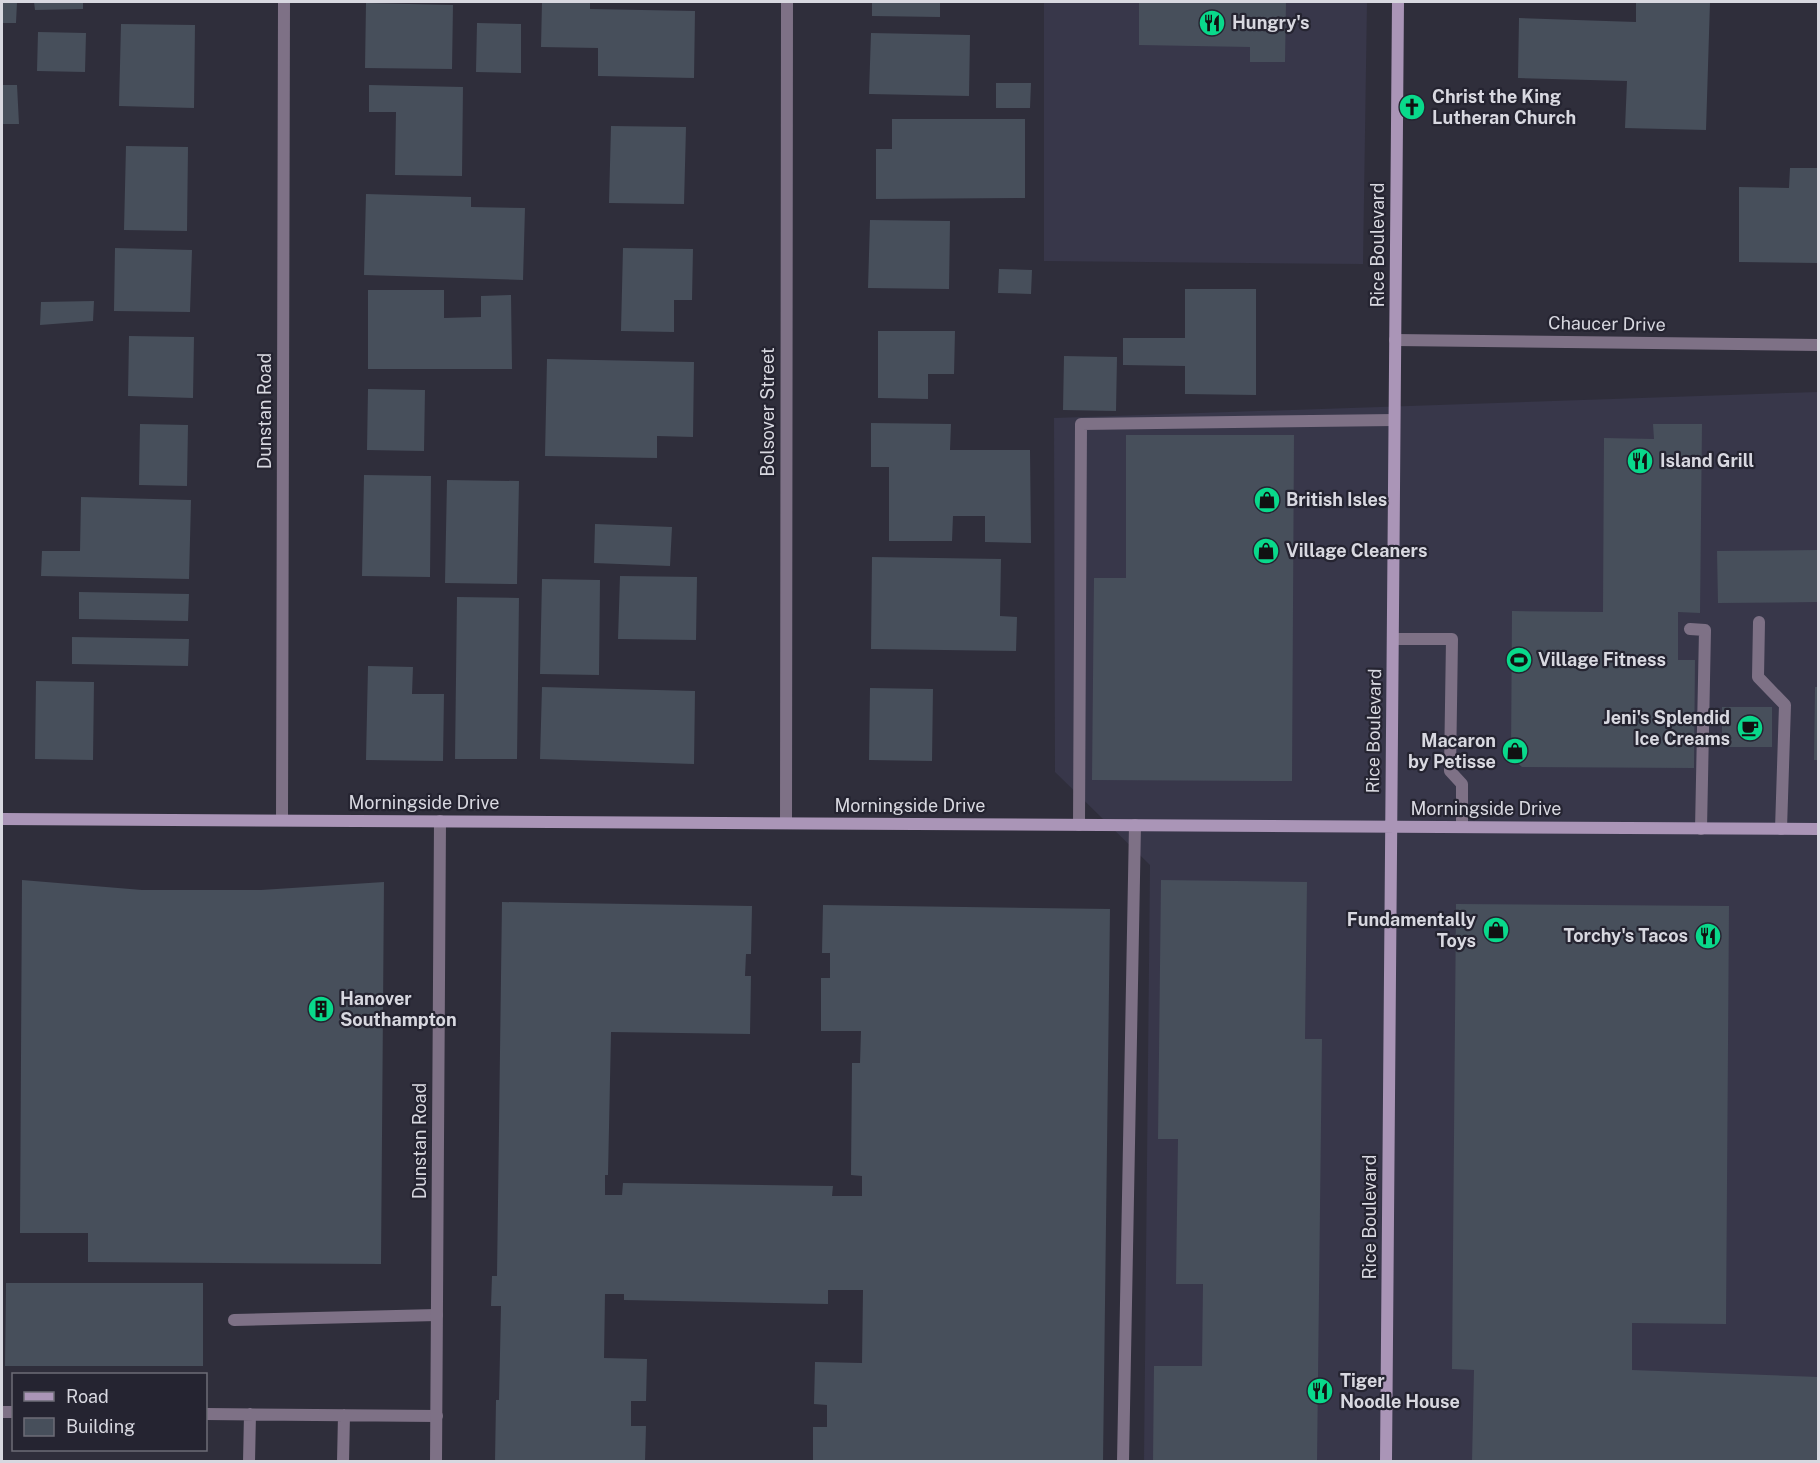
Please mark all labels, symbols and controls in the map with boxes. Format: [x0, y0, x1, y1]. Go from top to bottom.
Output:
restaurant icon: Hungry's [1197, 8, 1227, 38]
place label: Hungry's [1232, 12, 1309, 33]
place label: Christ the King Lutheran Church [1432, 86, 1576, 128]
church icon: Christ the King Lutheran Church [1397, 92, 1427, 122]
street label: Rice Boulevard [1367, 182, 1388, 308]
street label: Chaucer Drive [1548, 312, 1666, 335]
street label: Bolsover Street [757, 347, 778, 477]
street label: Dunstan Road [254, 353, 275, 469]
restaurant icon: Island Grill [1625, 446, 1655, 476]
place label: Island Grill [1660, 450, 1754, 471]
shop icon: British Isles [1252, 485, 1282, 515]
place label: British Isles [1286, 489, 1387, 510]
shop icon: Village Cleaners [1251, 536, 1281, 566]
place label: Village Cleaners [1286, 540, 1427, 561]
sports icon: Village Fitness [1504, 645, 1534, 675]
place label: Village Fitness [1538, 649, 1666, 670]
street label: Rice Boulevard [1362, 668, 1385, 794]
place label: Jeni's Splendid Ice Creams [1603, 707, 1730, 749]
cafe icon: Jeni's Splendid Ice Creams [1735, 713, 1765, 743]
place label: Macaron by Petisse [1408, 730, 1496, 772]
shop icon: Macaron by Petisse [1500, 736, 1530, 766]
street label: Morningside Drive [348, 792, 500, 813]
street label: Morningside Drive [834, 795, 986, 816]
street label: Morningside Drive [1410, 798, 1562, 819]
place label: Fundamentally Toys [1347, 909, 1476, 951]
shop icon: Fundamentally Toys [1481, 915, 1511, 945]
restaurant icon: Torchy's Tacos [1693, 921, 1723, 951]
place label: Torchy's Tacos [1563, 925, 1688, 946]
place label: Hanover Southampton [340, 988, 457, 1030]
building icon: Hanover Southampton [306, 994, 336, 1024]
street label: Dunstan Road [409, 1083, 430, 1199]
street label: Rice Boulevard [1359, 1154, 1380, 1280]
place label: Tiger Noodle House [1340, 1370, 1460, 1412]
legend [12, 1373, 207, 1451]
restaurant icon: Tiger Noodle House [1305, 1376, 1335, 1406]
text: Road [66, 1386, 109, 1407]
text: Building [66, 1416, 135, 1437]

